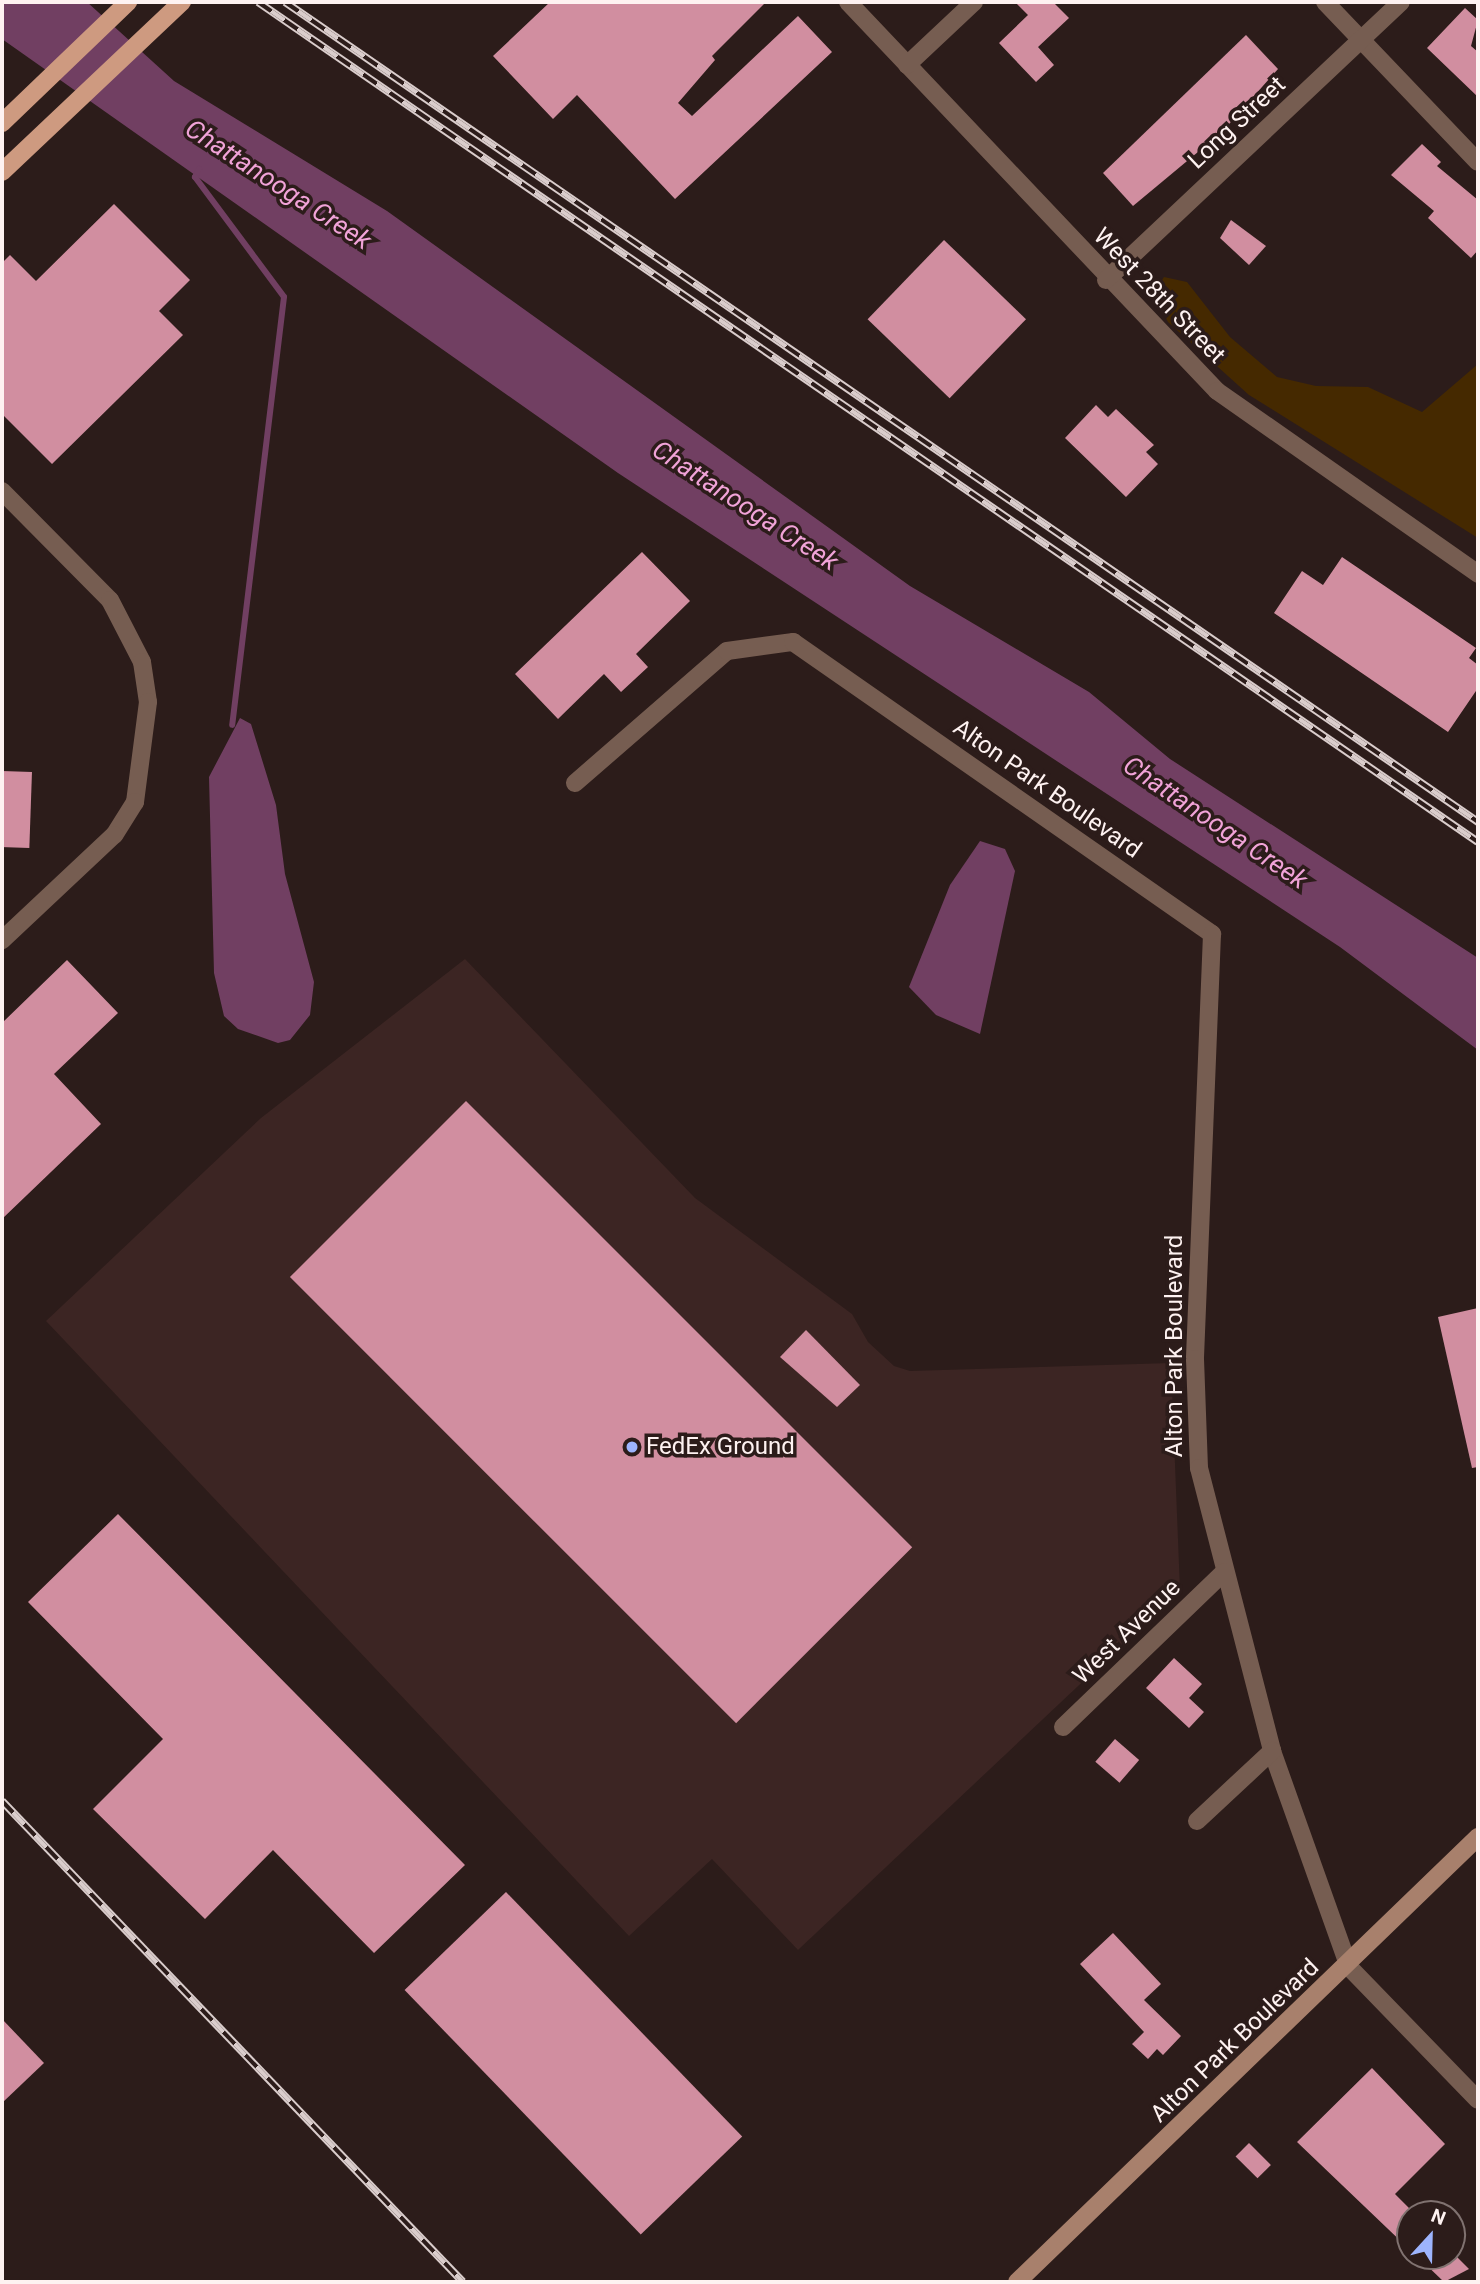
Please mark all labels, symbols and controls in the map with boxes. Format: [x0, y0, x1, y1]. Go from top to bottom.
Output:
street label: Long Street [1182, 71, 1292, 175]
water label: Chattanooga Creek [179, 113, 377, 257]
street label: West 28th Street [1087, 222, 1231, 370]
water label: Chattanooga Creek [646, 434, 844, 578]
street label: Alton Park Boulevard [948, 713, 1146, 865]
water label: Chattanooga Creek [1117, 750, 1313, 896]
street label: Alton Park Boulevard [1161, 1235, 1189, 1457]
place label: FedEx Ground [646, 1433, 795, 1461]
marker: FedEx Ground [624, 1439, 640, 1455]
street label: West Avenue [1067, 1574, 1187, 1690]
street label: Alton Park Boulevard [1145, 1953, 1325, 2129]
north arrow [1396, 2200, 1466, 2270]
text: N [1428, 2204, 1449, 2230]

